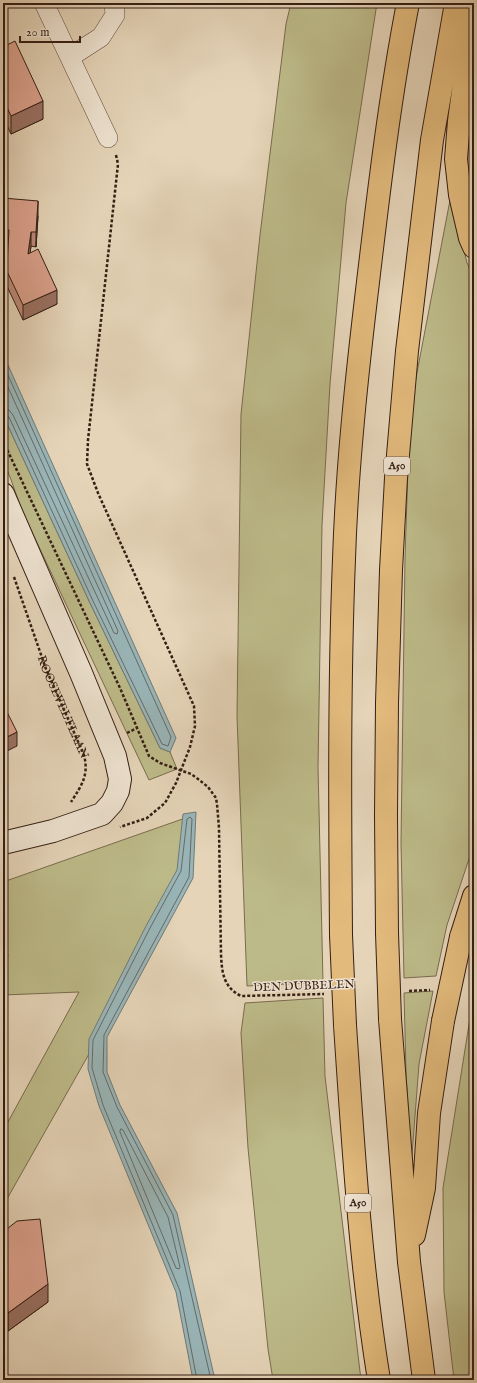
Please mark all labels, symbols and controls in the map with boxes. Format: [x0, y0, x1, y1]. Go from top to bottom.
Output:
scale bar [20, 18, 80, 44]
text: 20 m [26, 25, 49, 40]
road number: A50 [384, 457, 410, 475]
street label: ROOSEVELTLAAN [34, 653, 92, 762]
street label: DEN DUBBELEN [253, 977, 356, 995]
road number: A50 [345, 1194, 371, 1212]

